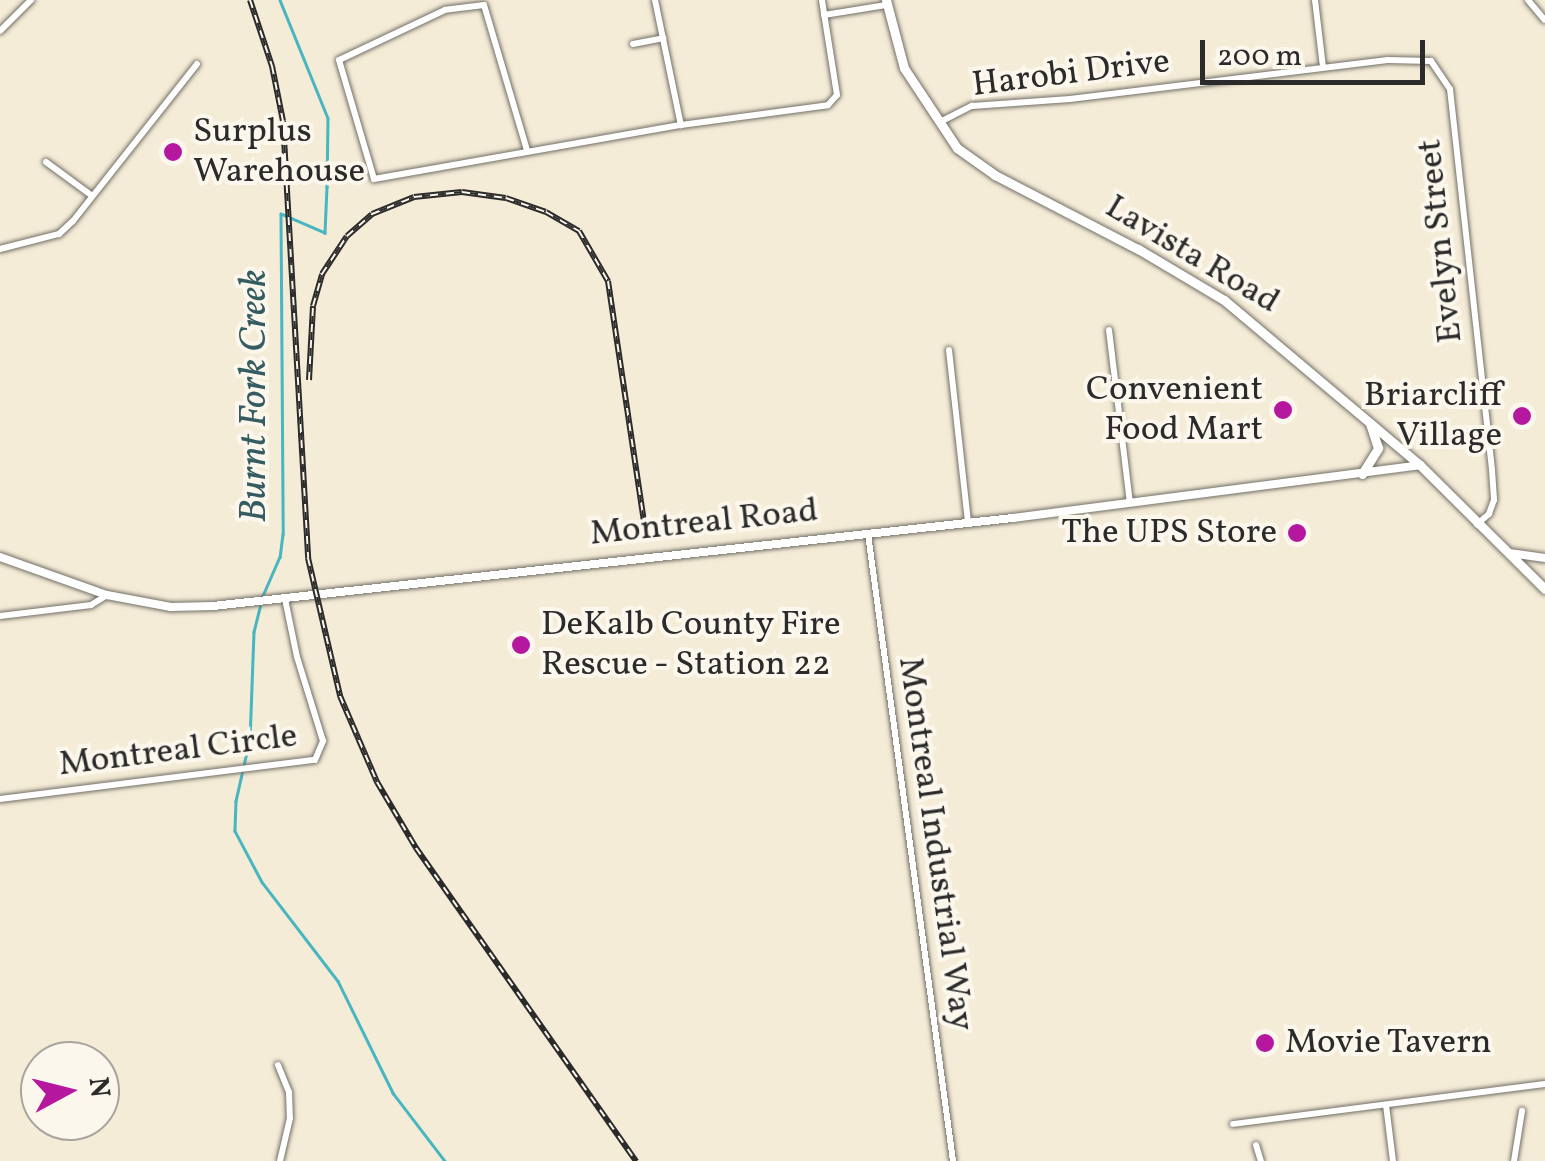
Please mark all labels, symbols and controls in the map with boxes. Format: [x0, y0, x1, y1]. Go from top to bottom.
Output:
scale bar [1205, 20, 1430, 82]
text: 200 m [1217, 36, 1302, 78]
street label: Harobi Drive [970, 41, 1172, 107]
place label: Surplus Warehouse [193, 111, 365, 193]
street label: Evelyn Street [1409, 137, 1473, 345]
marker: Surplus Warehouse [162, 141, 184, 163]
street label: Lavista Road [1097, 187, 1287, 323]
water label: Burnt Fork Creek [233, 269, 279, 523]
place label: Convenient Food Mart [1086, 369, 1263, 451]
place label: Briarcliff Village [1364, 375, 1502, 457]
marker: Convenient Food Mart [1272, 399, 1294, 421]
marker: Briarcliff Village [1511, 405, 1533, 427]
street label: Montreal Road [588, 490, 820, 556]
place label: The UPS Store [1061, 512, 1277, 554]
marker: The UPS Store [1286, 522, 1308, 544]
place label: DeKalb County Fire Rescue - Station 22 [541, 604, 842, 686]
marker: DeKalb County Fire Rescue - Station 22 [510, 634, 532, 656]
street label: Montreal Industrial Way [888, 654, 982, 1034]
street label: Montreal Circle [56, 716, 300, 786]
place label: Movie Tavern [1285, 1022, 1493, 1064]
marker: Movie Tavern [1254, 1032, 1276, 1054]
north arrow [20, 1041, 120, 1141]
text: N [78, 1075, 119, 1100]

